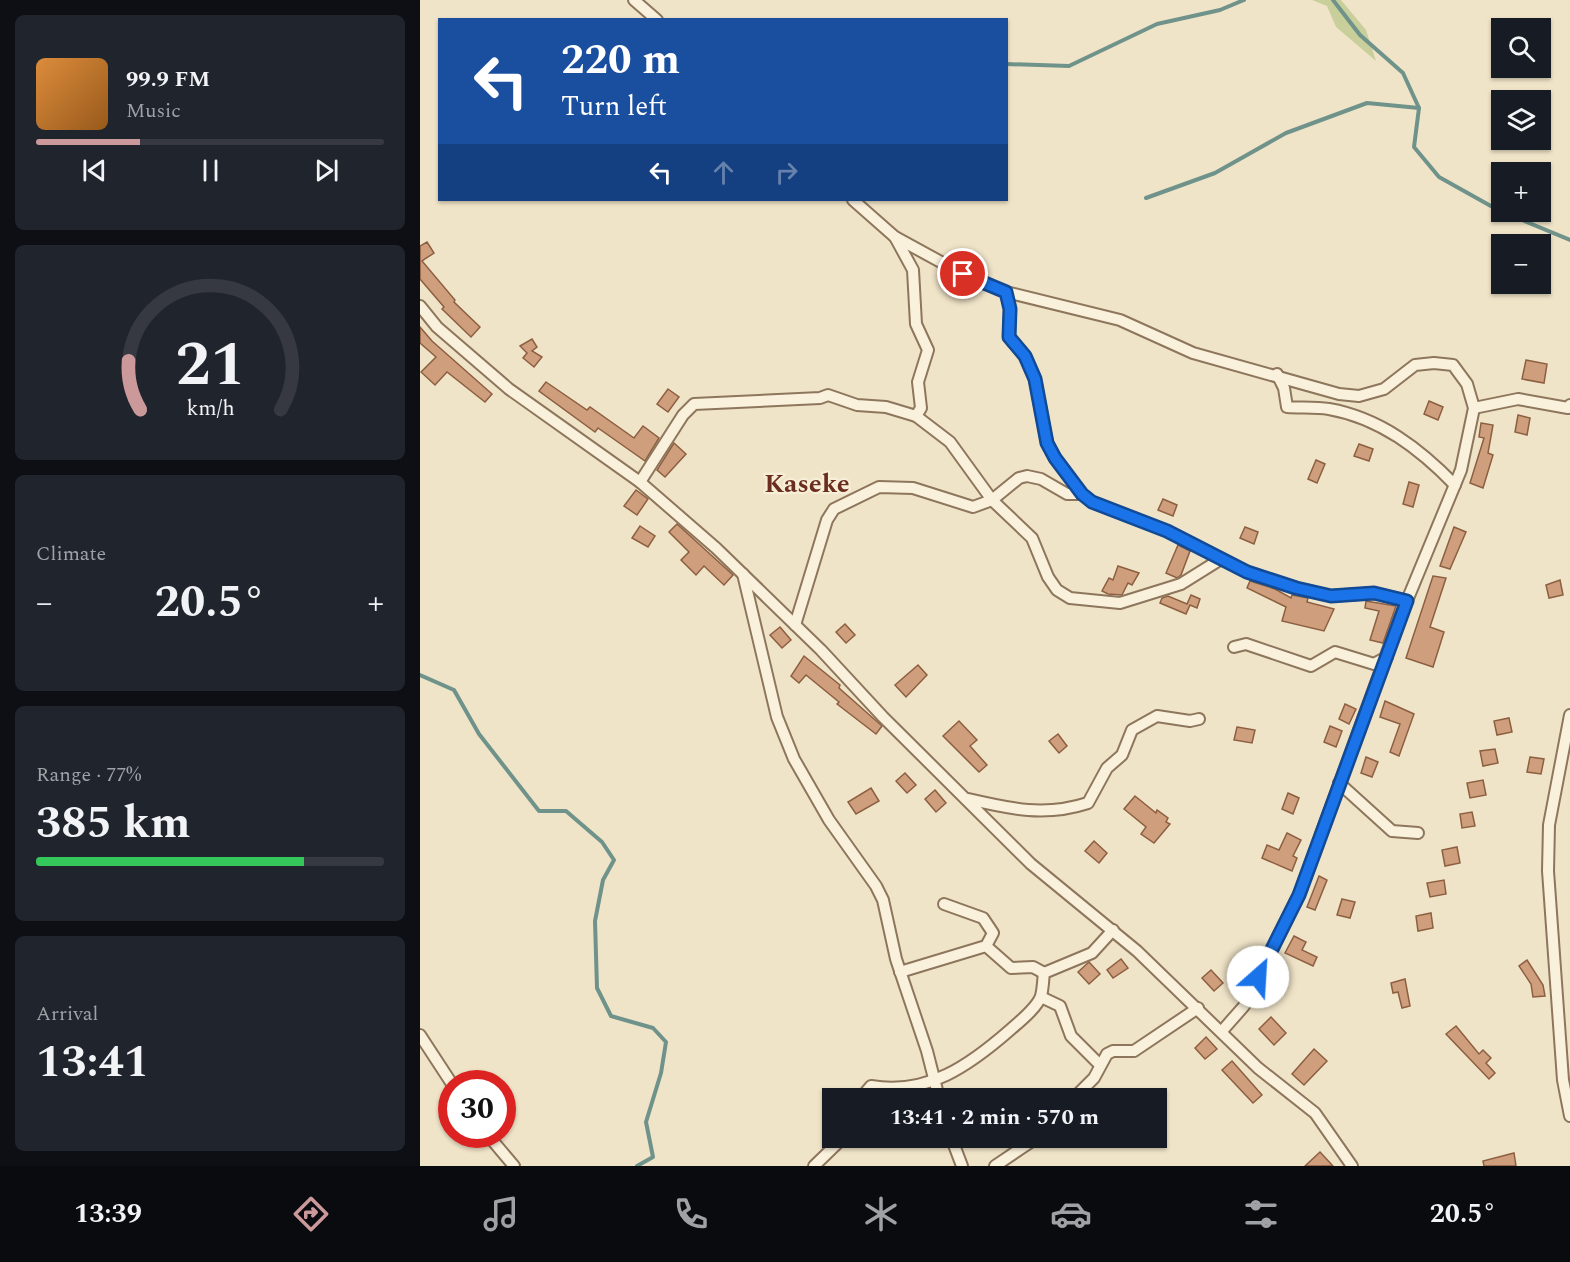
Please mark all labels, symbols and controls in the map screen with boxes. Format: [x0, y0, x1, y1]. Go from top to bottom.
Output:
map controls [1491, 18, 1551, 294]
button: search [1491, 18, 1551, 78]
text: 220 m [561, 29, 680, 92]
icon: left [462, 42, 540, 120]
text: 99.9 FM [126, 63, 210, 96]
text: Turn left [561, 86, 667, 128]
button: layers [1491, 90, 1551, 150]
text: Music [126, 96, 181, 126]
icon: previous [78, 154, 111, 187]
icon: pause [194, 154, 227, 187]
icon: next [310, 154, 343, 187]
icon: left [644, 156, 677, 189]
icon: ahead [707, 156, 740, 189]
icon: right [770, 156, 803, 189]
button: + [1491, 162, 1551, 222]
button: − [1491, 234, 1551, 294]
pin [937, 248, 988, 299]
icon: arrive [946, 257, 979, 290]
text: 21 [175, 318, 245, 413]
text: km/h [186, 392, 234, 425]
district label: Kaseke [764, 464, 850, 504]
text: Climate [36, 539, 106, 569]
text: 20.5° [155, 568, 265, 637]
text: − [36, 578, 53, 628]
text: + [367, 578, 384, 628]
text: Range · 77% [36, 760, 141, 790]
text: 385 km [36, 789, 191, 858]
position arrow [1226, 945, 1290, 1009]
text: Arrival [36, 999, 98, 1029]
text: 13:41 [36, 1028, 149, 1097]
speed limit sign: 30 [438, 1070, 516, 1148]
text: 13:41 · 2 min · 570 m [890, 1101, 1099, 1134]
text: 13:39 [74, 1193, 142, 1235]
icon: directions [290, 1193, 332, 1235]
icon: music [480, 1193, 522, 1235]
icon: phone [670, 1193, 712, 1235]
icon: climate [860, 1193, 902, 1235]
icon: car [1050, 1193, 1092, 1235]
icon: filters [1240, 1193, 1282, 1235]
text: 20.5° [1430, 1193, 1496, 1235]

